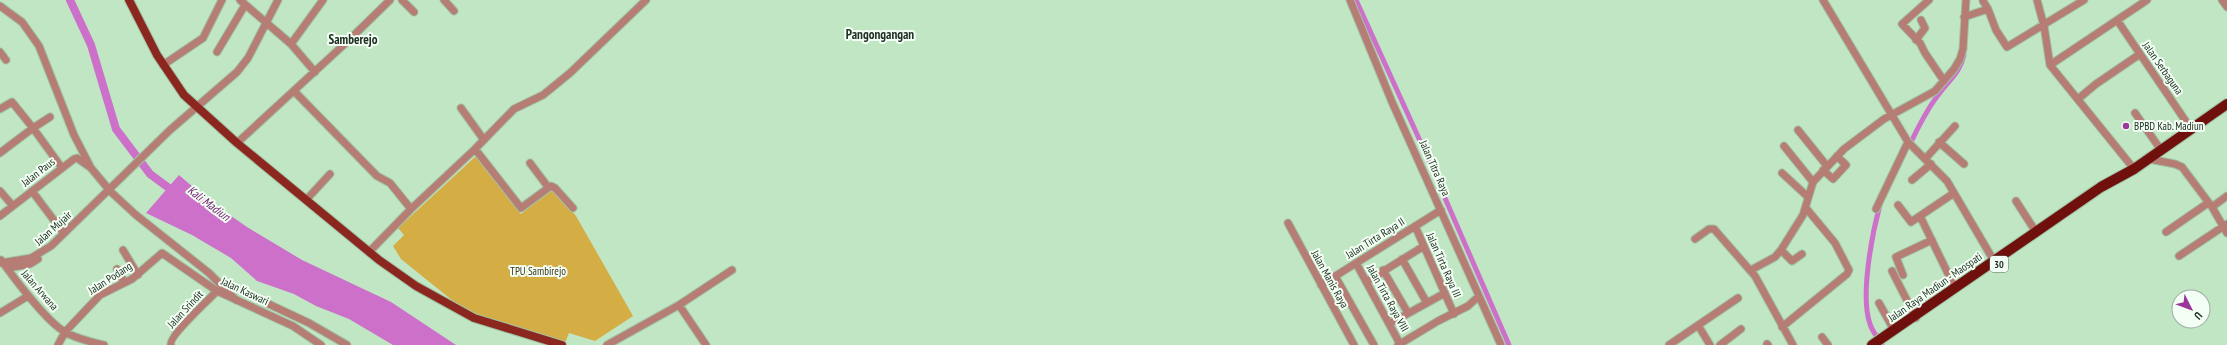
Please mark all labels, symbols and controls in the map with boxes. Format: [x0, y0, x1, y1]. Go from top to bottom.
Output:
district label: Pangongangan [846, 26, 914, 43]
district label: Samberejo [328, 31, 378, 48]
street label: Jalan Serbaguna [2139, 38, 2186, 97]
place label: BPBD Kab. Madiun [2134, 119, 2204, 133]
marker: BPBD Kab. Madiun [2121, 121, 2131, 131]
street label: Jalan Titra Raya [1416, 137, 1453, 198]
street label: Jalan Paus [18, 154, 58, 190]
water label: Kali Madiun [185, 182, 234, 224]
street label: Jalan Mujair [31, 208, 74, 249]
street label: Jalan Tirta Raya II [1342, 214, 1407, 262]
street label: Jalan Tirta Raya III [1423, 230, 1465, 300]
street label: Jalan Manis Raya [1308, 247, 1352, 310]
street label: Jalan Raya Madiun - Maospati [1885, 249, 1985, 325]
road number: 30 [1990, 256, 2008, 272]
street label: Jalan Podang [85, 259, 135, 298]
street label: Jalan Tirta Raya VIII [1363, 261, 1412, 334]
park label: TPU Sambirejo [510, 264, 566, 278]
street label: Jalan Arwana [18, 266, 61, 313]
street label: Jalan Kaswari [218, 274, 271, 308]
street label: Jalan Srindit [163, 287, 206, 331]
north arrow [2171, 289, 2211, 329]
text: U [2191, 309, 2206, 323]

